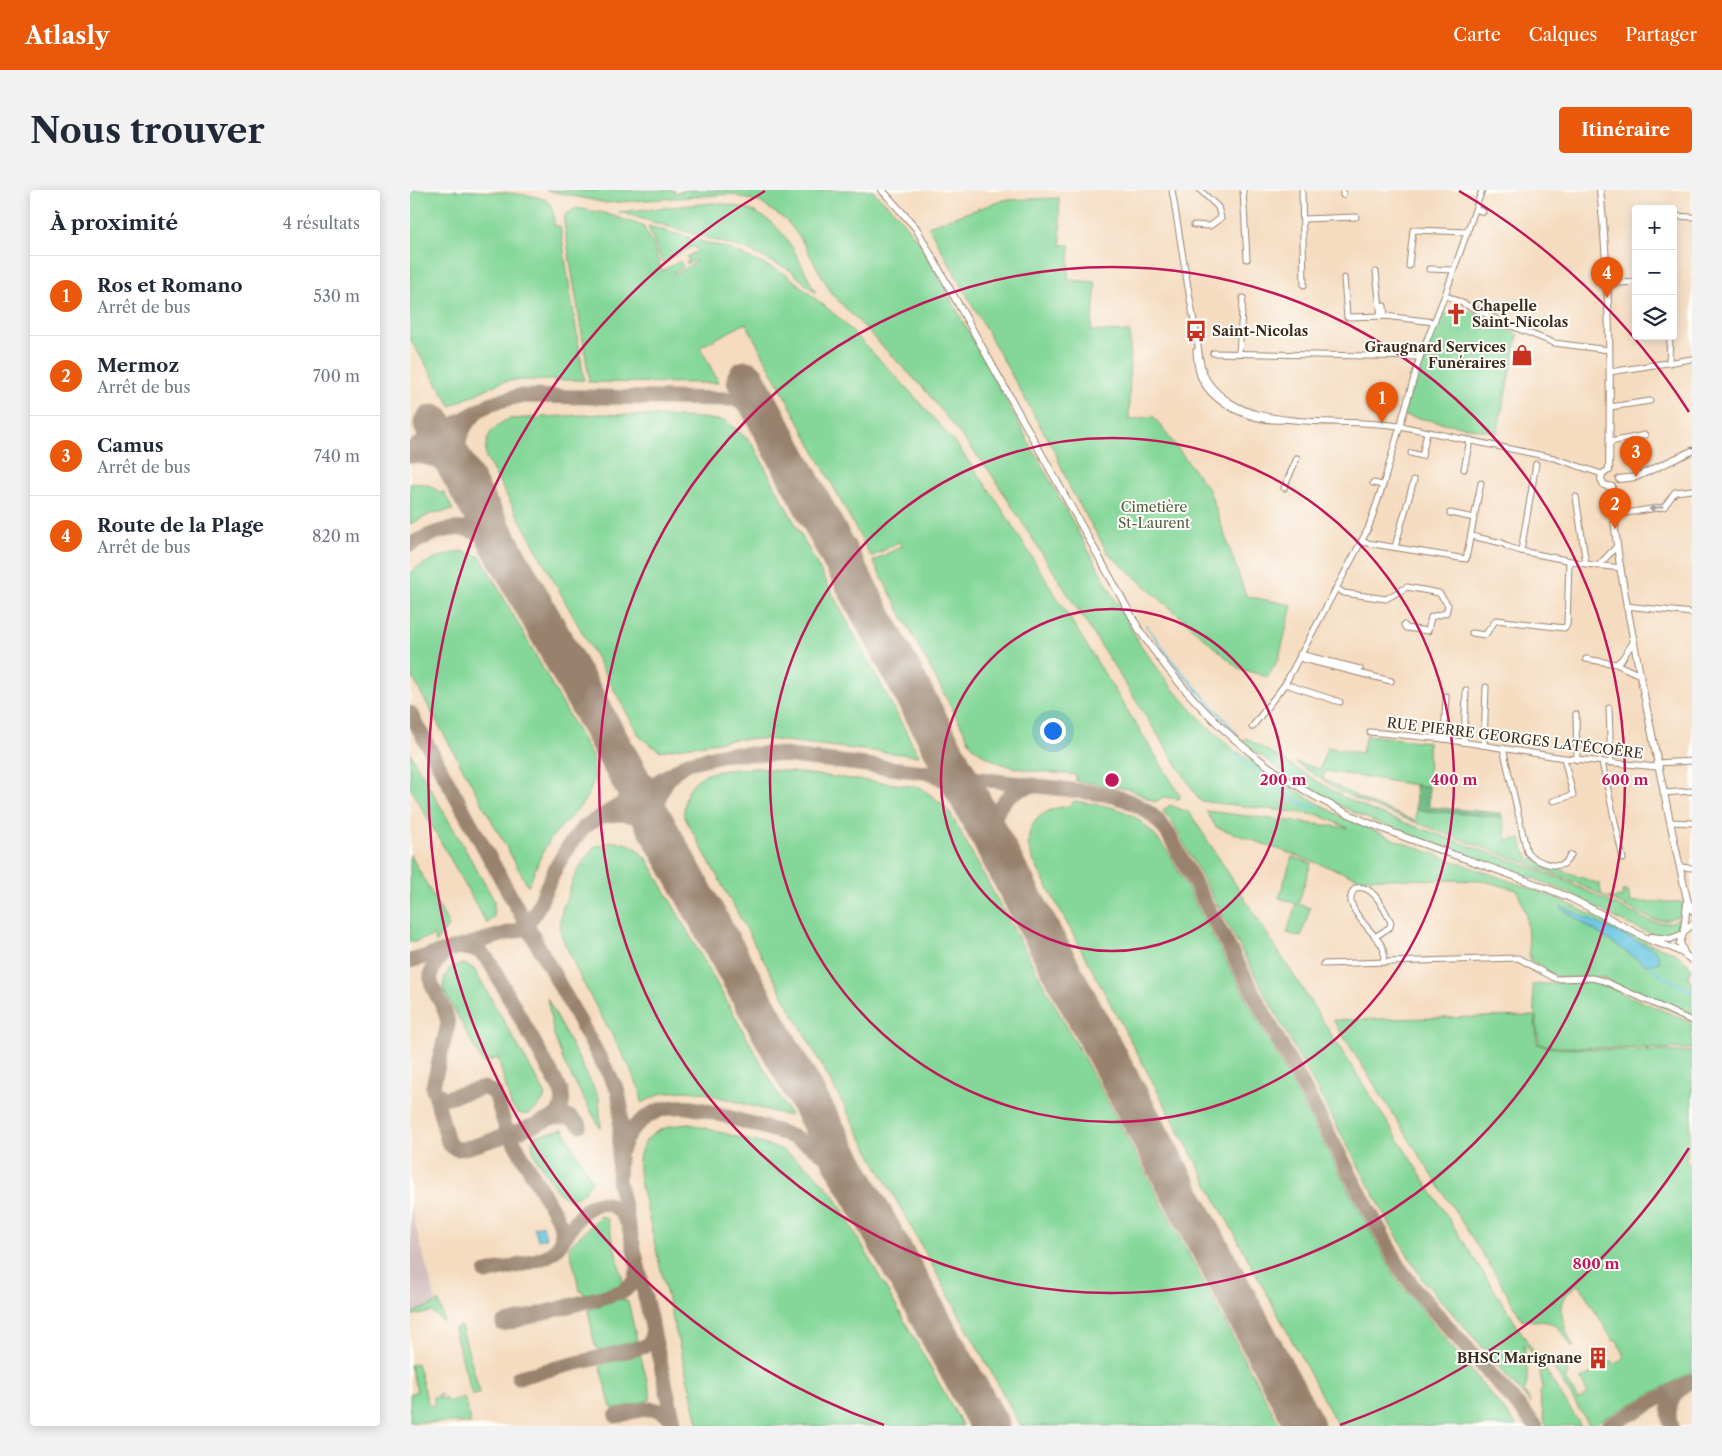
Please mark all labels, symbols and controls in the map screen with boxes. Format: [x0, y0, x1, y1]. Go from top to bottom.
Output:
text: Atlasly [25, 21, 109, 50]
text: Carte [1453, 24, 1501, 46]
text: Calques [1529, 24, 1597, 46]
text: Partager [1625, 24, 1697, 46]
button: Itinéraire [1559, 107, 1692, 153]
text: Nous trouver [30, 109, 265, 152]
map controls [1632, 205, 1677, 340]
button: + [1632, 205, 1677, 250]
text: À proximité [50, 210, 178, 235]
text: 4 résultats [283, 213, 360, 233]
button: − [1632, 250, 1677, 295]
pin: 4 [1591, 257, 1623, 298]
text: Ros et Romano [97, 274, 243, 297]
text: 1 [62, 286, 70, 306]
text: 530 m [313, 286, 360, 306]
button: layers [1632, 295, 1677, 340]
text: Arrêt de bus [97, 297, 190, 317]
place label: Chapelle Saint-Nicolas [1472, 297, 1568, 331]
church icon: Chapelle Saint-Nicolas [1443, 301, 1469, 327]
bus stop icon: Saint-Nicolas [1183, 318, 1209, 344]
place label: Saint-Nicolas [1212, 322, 1308, 340]
place label: Graugnard Services Funéraires [1364, 338, 1506, 372]
shop icon: Graugnard Services Funéraires [1509, 342, 1535, 368]
text: Mermoz [97, 354, 179, 377]
text: 2 [61, 366, 71, 386]
text: 700 m [313, 366, 360, 386]
text: Arrêt de bus [97, 377, 190, 397]
pin: 1 [1366, 382, 1398, 423]
text: Camus [97, 434, 164, 457]
pin: 3 [1620, 436, 1652, 477]
text: 3 [61, 446, 71, 466]
text: 740 m [314, 446, 360, 466]
text: Arrêt de bus [97, 457, 190, 477]
pin: 2 [1599, 488, 1631, 529]
park label: Cimetière St-Laurent [1118, 498, 1190, 532]
one-way arrow [1647, 504, 1663, 512]
text: Route de la Plage [97, 514, 264, 537]
text: 4 [61, 526, 71, 546]
text: 820 m [312, 526, 360, 546]
text: Arrêt de bus [97, 537, 190, 557]
street label: RUE PIERRE GEORGES LATÉCOÈRE [1386, 713, 1644, 763]
your location [1040, 718, 1066, 744]
text: 200 m [1260, 770, 1306, 789]
text: 400 m [1431, 770, 1477, 789]
text: 600 m [1602, 770, 1648, 789]
centre of rings [1103, 771, 1121, 789]
text: 800 m [1572, 1254, 1620, 1273]
building icon: BHSC Marignane [1585, 1345, 1611, 1371]
place label: BHSC Marignane [1457, 1349, 1582, 1367]

